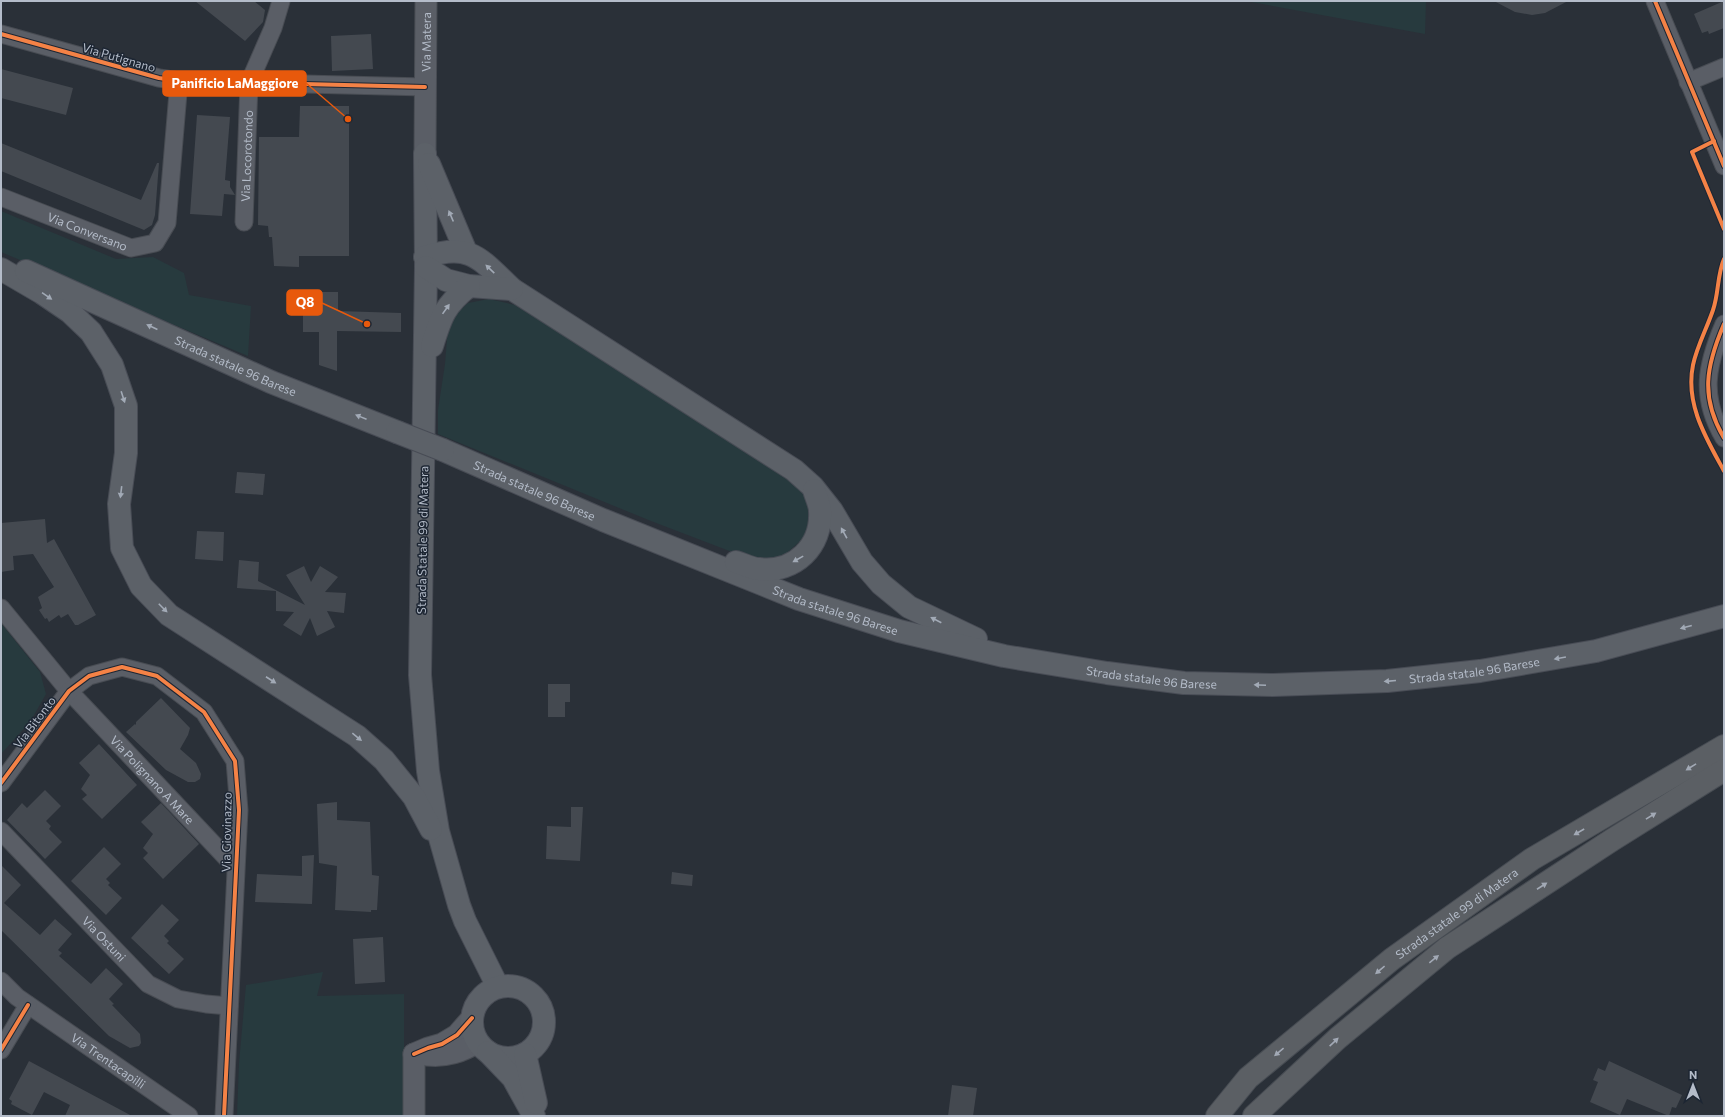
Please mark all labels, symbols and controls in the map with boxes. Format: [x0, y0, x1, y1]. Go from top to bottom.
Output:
street label: Via Matera [419, 12, 433, 72]
street label: Via Putignano [81, 40, 157, 74]
callout: Panificio LaMaggiore [163, 71, 306, 96]
text: Panificio LaMaggiore [172, 75, 299, 91]
street label: Via Locorotondo [238, 110, 255, 202]
street label: Via Conversano [46, 209, 130, 253]
one-way arrow [448, 210, 454, 221]
one-way arrow [485, 264, 495, 273]
callout: Q8 [287, 290, 322, 315]
one-way arrow [42, 292, 52, 300]
text: Q8 [296, 294, 314, 310]
one-way arrow [442, 304, 450, 315]
one-way arrow [146, 324, 157, 330]
street label: Strada statale 96 Barese [173, 332, 299, 398]
one-way arrow [120, 391, 126, 403]
one-way arrow [354, 414, 366, 420]
street label: Strada statale 96 Barese [472, 457, 598, 523]
street label: Strada Statale 99 di Matera [414, 466, 430, 614]
one-way arrow [118, 486, 124, 498]
one-way arrow [840, 527, 847, 539]
one-way arrow [792, 556, 804, 563]
street label: Strada statale 96 Barese [771, 582, 900, 637]
one-way arrow [158, 603, 168, 613]
one-way arrow [930, 617, 942, 624]
one-way arrow [1680, 624, 1692, 630]
street label: Strada statale 96 Barese [1408, 654, 1541, 686]
one-way arrow [1554, 655, 1566, 661]
street label: Strada statale 96 Barese [1085, 663, 1217, 691]
one-way arrow [265, 676, 277, 683]
one-way arrow [1384, 677, 1396, 684]
one-way arrow [1253, 682, 1266, 688]
street label: Via Bitonto [10, 693, 58, 751]
one-way arrow [352, 732, 363, 741]
street label: Via Polignano A Mare [108, 733, 197, 826]
one-way arrow [1685, 763, 1697, 770]
street label: Via Giovinazzo [218, 792, 234, 872]
one-way arrow [1645, 812, 1657, 819]
one-way arrow [1573, 829, 1585, 836]
street label: Strada statale 99 di Matera [1393, 865, 1520, 961]
one-way arrow [1537, 882, 1547, 890]
street label: Via Ostuni [80, 913, 129, 964]
one-way arrow [1429, 954, 1440, 963]
one-way arrow [1374, 965, 1385, 974]
street label: Via Trentacapilli [69, 1030, 148, 1091]
one-way arrow [1329, 1037, 1339, 1046]
one-way arrow [1274, 1048, 1285, 1057]
north arrow [1673, 1065, 1713, 1105]
text: N [1689, 1068, 1697, 1081]

